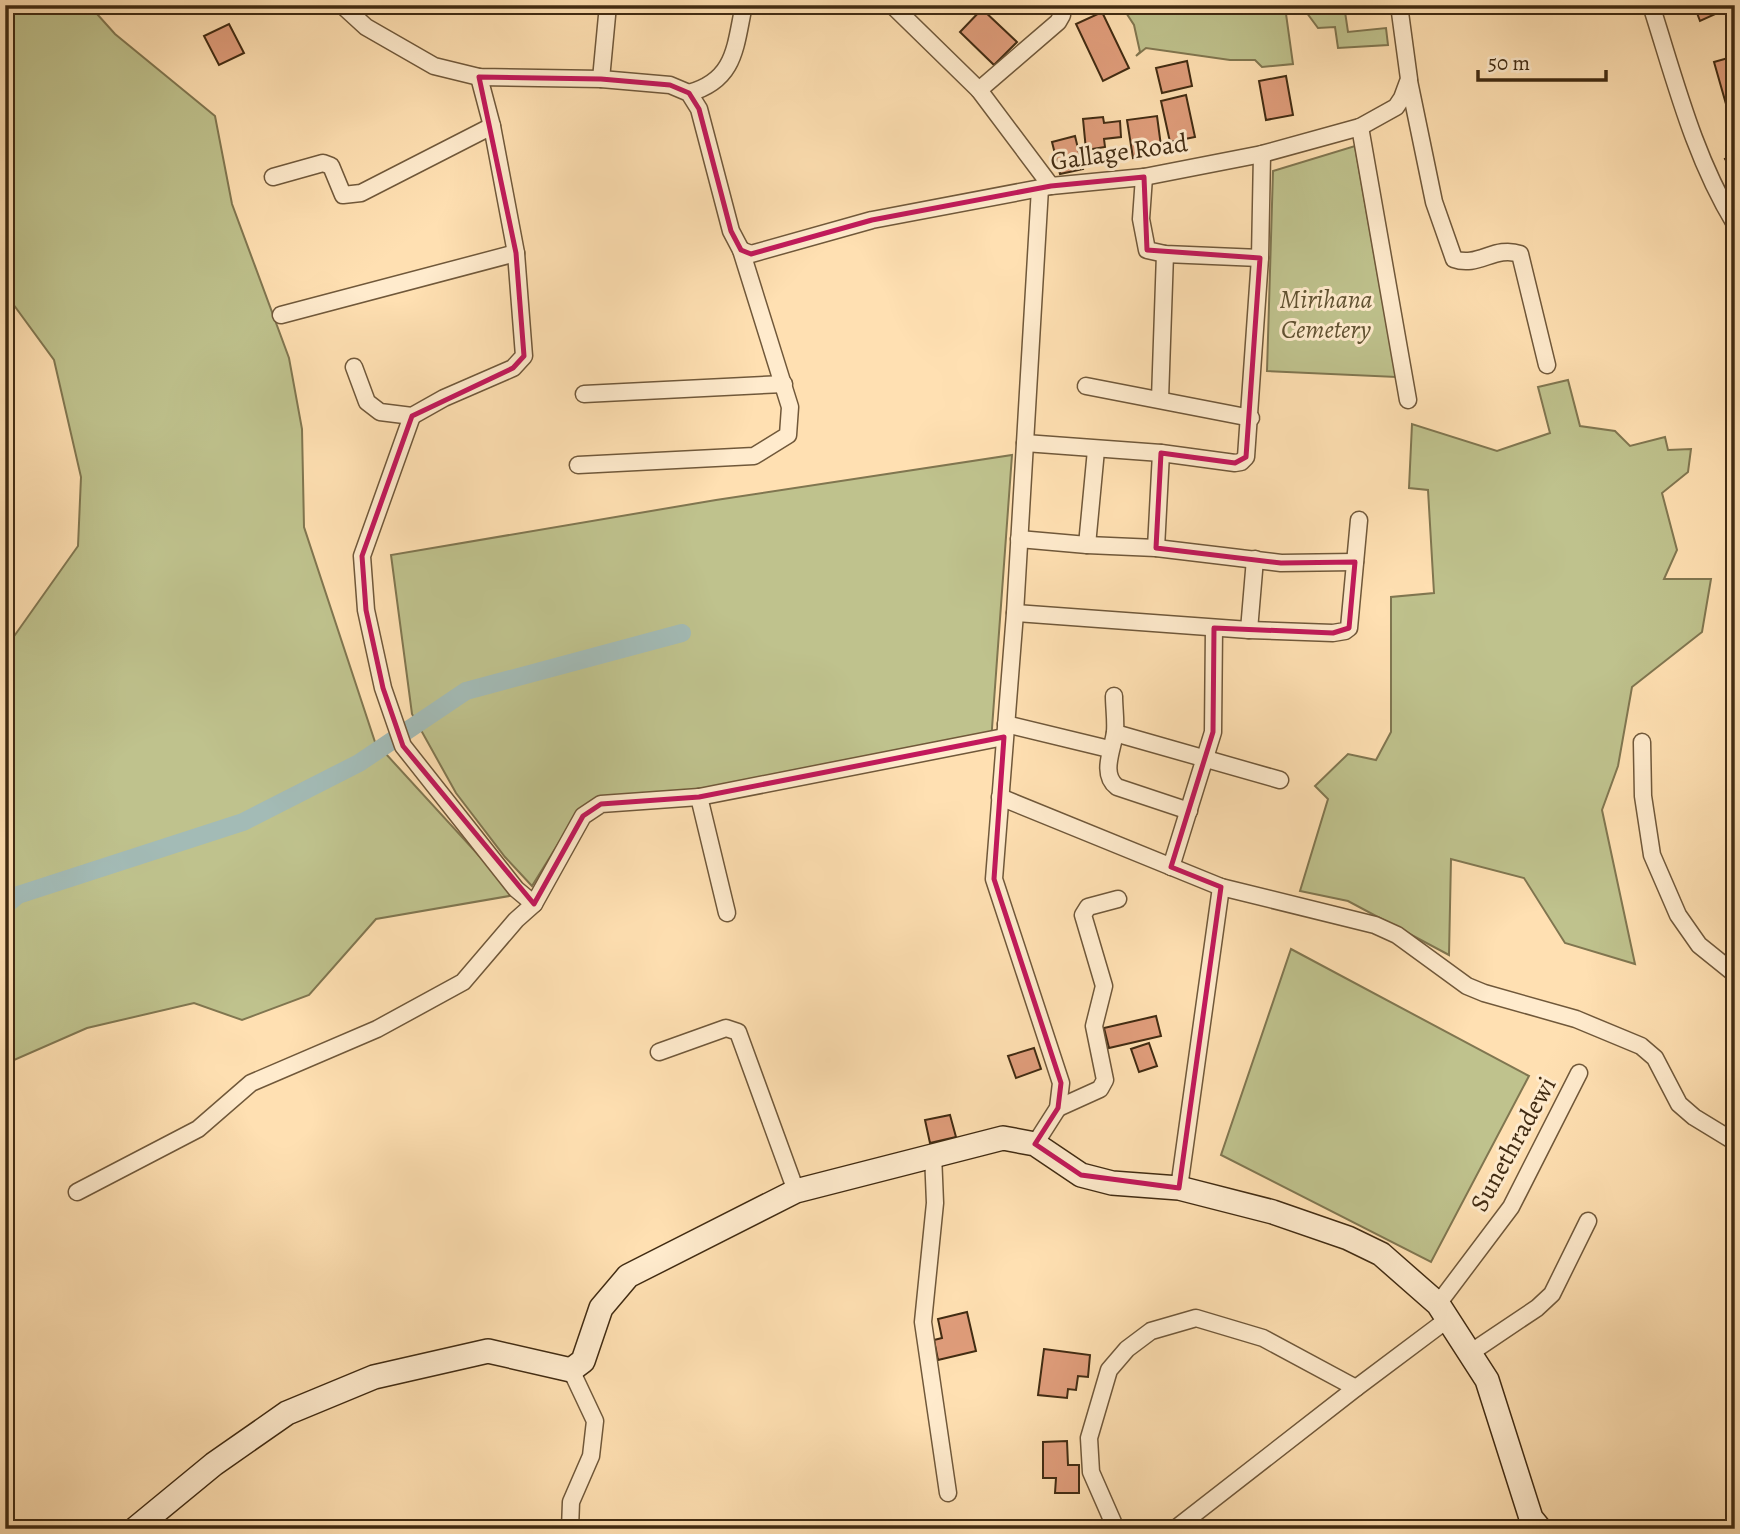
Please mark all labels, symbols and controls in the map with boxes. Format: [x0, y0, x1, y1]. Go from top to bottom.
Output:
scale bar [1478, 38, 1605, 82]
text: 50 m [1488, 49, 1530, 77]
street label: Gallage Road [1048, 125, 1190, 179]
park label: Mirihana Cemetery [1279, 282, 1373, 347]
street label: Sunethradewi [1462, 1070, 1564, 1218]

